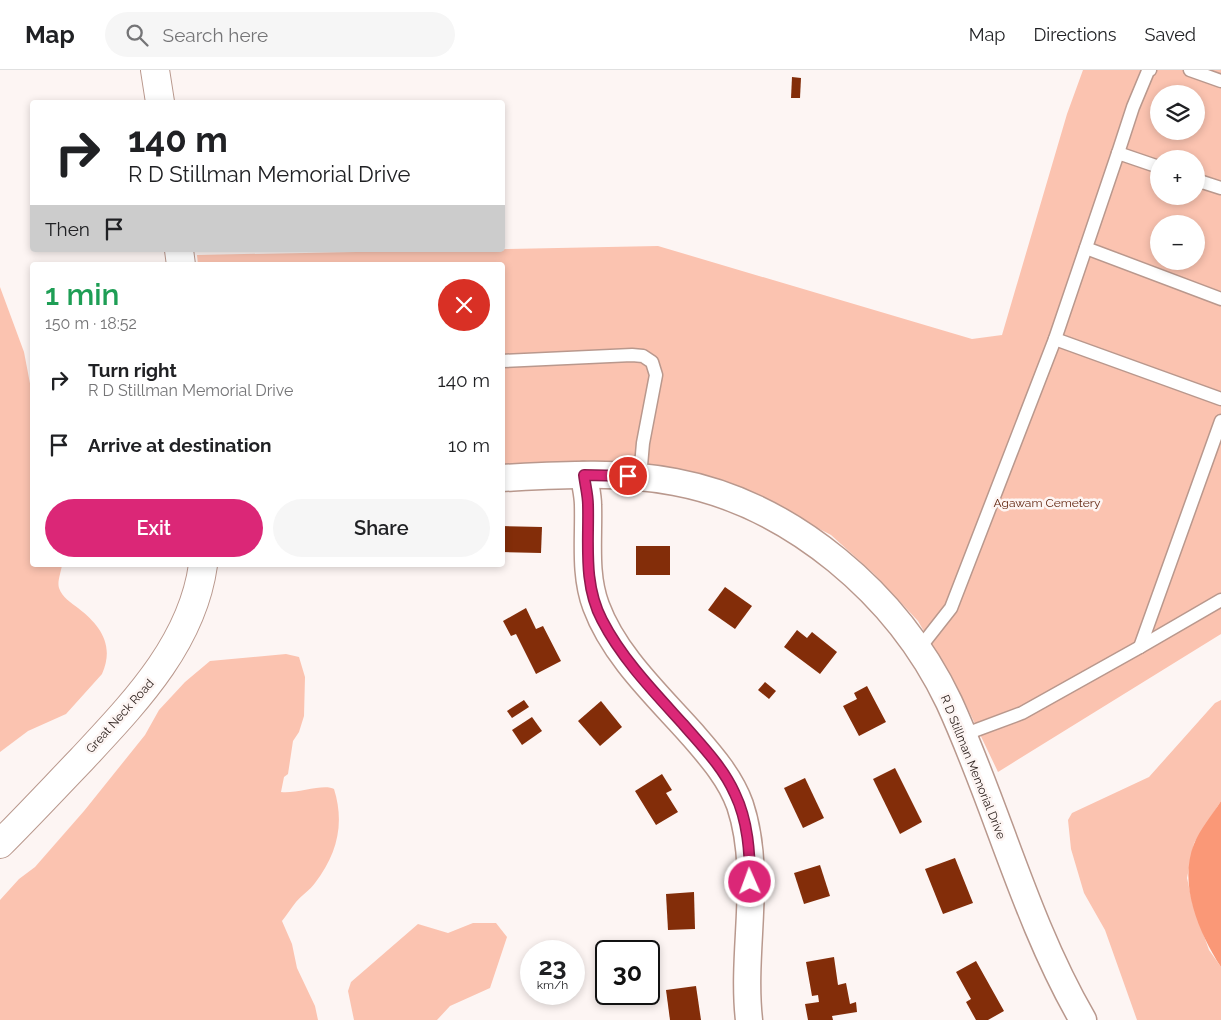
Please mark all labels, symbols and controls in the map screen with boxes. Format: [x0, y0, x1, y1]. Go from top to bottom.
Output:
search box [105, 12, 455, 57]
text: Map [25, 20, 75, 49]
icon: search [123, 21, 151, 49]
text: Search here [163, 24, 268, 46]
text: Map [969, 24, 1005, 45]
text: Directions [1033, 24, 1117, 45]
text: Saved [1145, 24, 1196, 45]
map controls [1150, 85, 1205, 270]
button: layers [1150, 85, 1205, 140]
text: 140 m [128, 119, 228, 160]
icon: right [45, 120, 110, 185]
button: + [1150, 150, 1205, 205]
text: R D Stillman Memorial Drive [128, 161, 411, 187]
icon: arrive [100, 215, 128, 243]
button: − [1150, 215, 1205, 270]
text: Then [45, 218, 90, 240]
text: 1 min [45, 277, 120, 312]
button: close [438, 279, 490, 331]
text: 150 m · 18:52 [45, 314, 137, 333]
text: Turn right [88, 359, 177, 381]
icon: right [45, 366, 73, 394]
text: 140 m [438, 369, 490, 391]
text: R D Stillman Memorial Drive [88, 381, 293, 400]
icon: arrive [45, 431, 73, 459]
text: Arrive at destination [88, 434, 272, 456]
text: 10 m [448, 434, 490, 456]
pin [607, 455, 649, 497]
icon: arrive [614, 462, 642, 490]
park label: Agawam Cemetery [994, 496, 1101, 510]
button: Exit [45, 499, 263, 557]
button: Share [273, 499, 490, 557]
street label: Great Neck Road [83, 676, 157, 756]
street label: R D Stillman Memorial Drive [938, 693, 1008, 841]
position arrow [723, 855, 775, 907]
speed limit sign: 30 [595, 940, 660, 1005]
text: 23 [538, 951, 567, 981]
text: km/h [537, 978, 568, 992]

